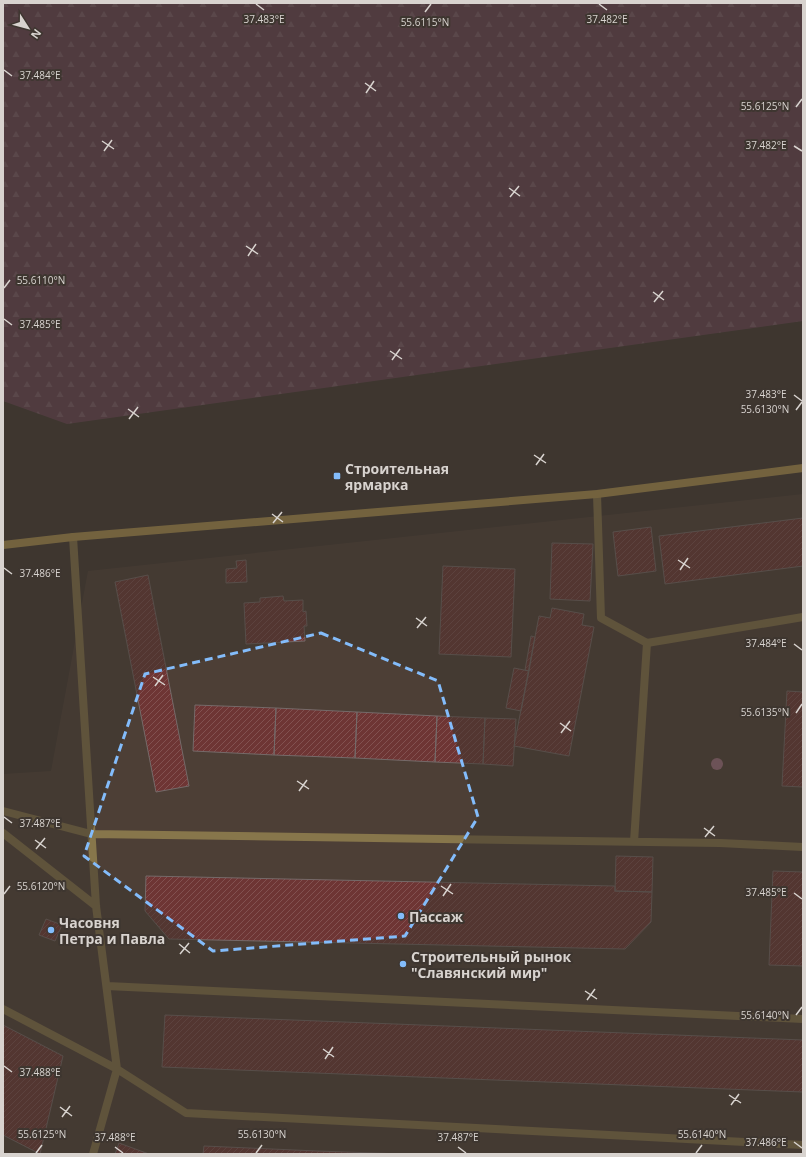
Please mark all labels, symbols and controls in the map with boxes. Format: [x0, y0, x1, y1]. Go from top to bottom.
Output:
north arrow [8, 8, 48, 48]
text: 37.483°E [243, 12, 285, 26]
text: 37.482°E [586, 12, 628, 26]
text: 55.6115°N [401, 15, 449, 29]
text: N [28, 26, 45, 42]
text: 37.484°E [19, 68, 61, 82]
text: 55.6125°N [741, 99, 789, 113]
text: 37.482°E [745, 138, 787, 152]
text: 55.6110°N [17, 273, 65, 287]
text: 37.485°E [19, 317, 61, 331]
text: 37.483°E [745, 387, 787, 401]
text: 55.6130°N [741, 402, 789, 416]
place label: Строительная ярмарка [345, 459, 449, 494]
marker: Строительная ярмарка [332, 471, 342, 481]
text: 37.486°E [19, 566, 61, 580]
text: 37.484°E [745, 636, 787, 650]
text: 55.6135°N [741, 705, 789, 719]
text: 37.487°E [19, 816, 61, 830]
text: 55.6120°N [17, 879, 65, 893]
text: 37.485°E [745, 885, 787, 899]
place label: Пассаж [409, 907, 464, 926]
marker: Пассаж [396, 911, 406, 921]
place label: Часовня Петра и Павла [59, 913, 165, 948]
marker: Часовня Петра и Павла [46, 925, 56, 935]
place label: Строительный рынок "Славянский мир" [411, 947, 572, 982]
marker: Строительный рынок "Славянский мир" [398, 959, 408, 969]
text: 55.6140°N [741, 1008, 789, 1022]
text: 37.488°E [19, 1065, 61, 1079]
text: 55.6125°N [18, 1127, 66, 1141]
text: 55.6130°N [238, 1127, 286, 1141]
text: 55.6140°N [678, 1127, 726, 1141]
text: 37.488°E [94, 1130, 136, 1144]
text: 37.487°E [437, 1130, 479, 1144]
text: 37.486°E [745, 1135, 787, 1149]

